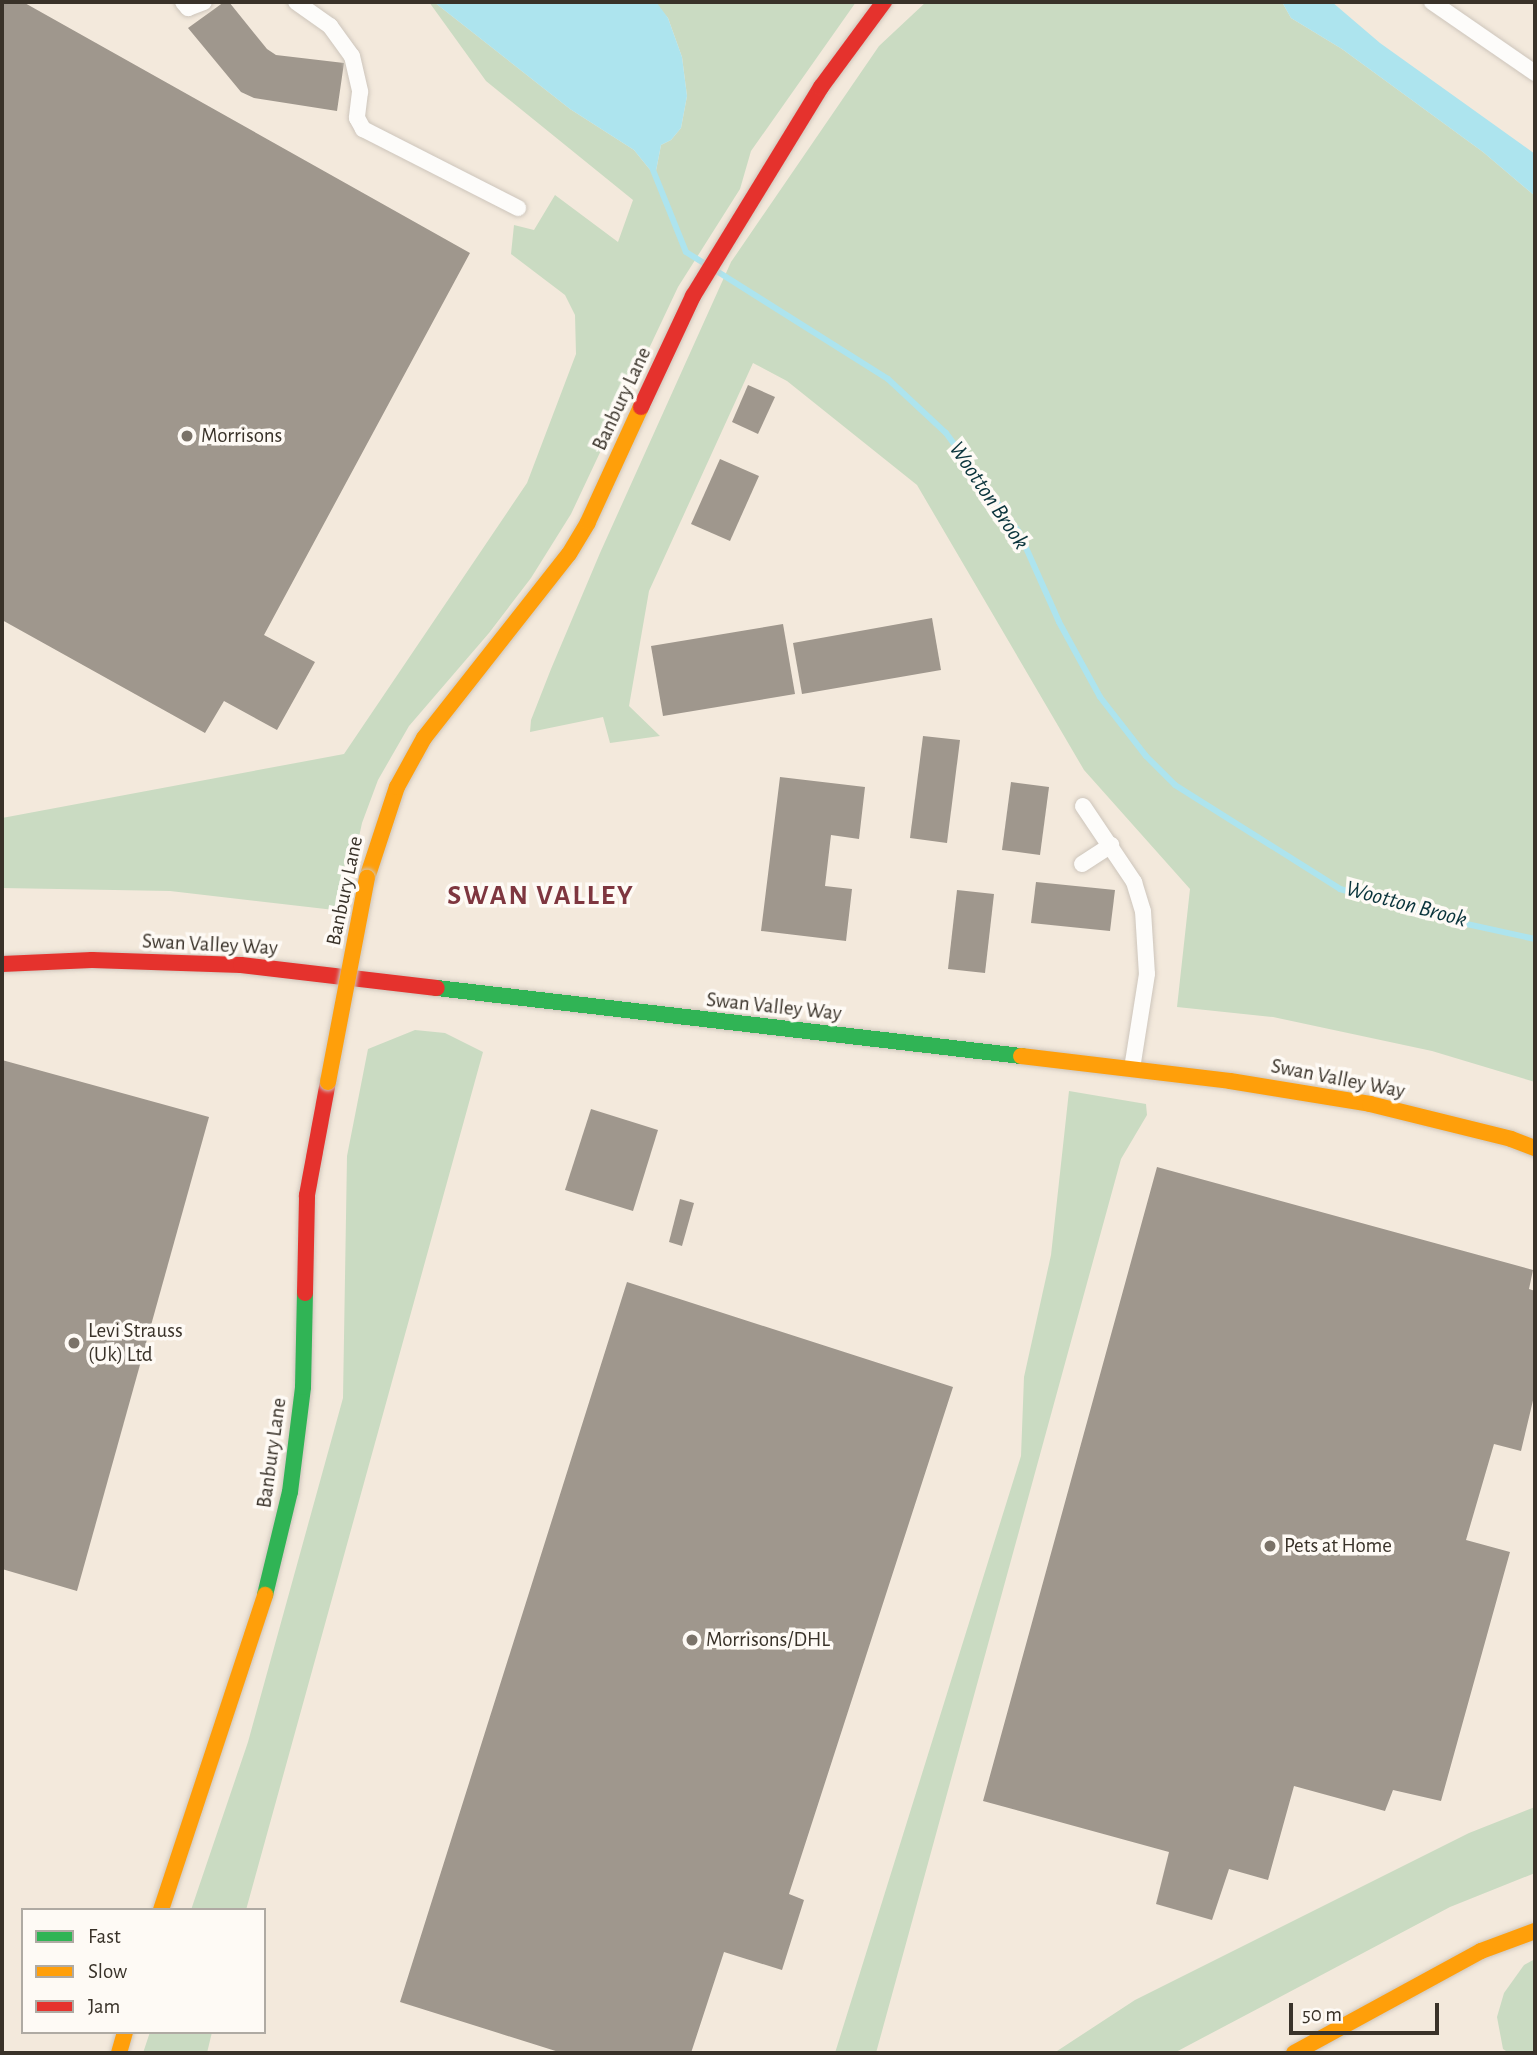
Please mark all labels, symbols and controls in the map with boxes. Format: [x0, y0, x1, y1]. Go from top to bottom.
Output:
street label: Banbury Lane [587, 343, 657, 455]
place label: Morrisons [201, 423, 282, 449]
marker: Morrisons [179, 428, 195, 444]
water label: Wootton Brook [942, 437, 1034, 555]
street label: Banbury Lane [321, 834, 369, 948]
water label: Wootton Brook [1342, 876, 1470, 934]
district label: SWAN VALLEY [449, 879, 633, 913]
street label: Swan Valley Way [141, 929, 279, 961]
street label: Swan Valley Way [705, 987, 843, 1027]
street label: Swan Valley Way [1269, 1054, 1407, 1104]
place label: Levi Strauss (Uk) Ltd [88, 1318, 183, 1368]
marker: Levi Strauss (Uk) Ltd [66, 1335, 82, 1351]
street label: Banbury Lane [252, 1396, 292, 1510]
place label: Pets at Home [1284, 1533, 1392, 1559]
marker: Pets at Home [1262, 1538, 1278, 1554]
place label: Morrisons/DHL [706, 1627, 830, 1653]
marker: Morrisons/DHL [684, 1632, 700, 1648]
legend [21, 1908, 266, 2034]
text: Fast [88, 1926, 121, 1947]
text: Slow [88, 1961, 127, 1982]
scale bar [1292, 1988, 1442, 2032]
text: Jam [88, 1996, 120, 2017]
text: 50 m [1302, 2004, 1342, 2025]

